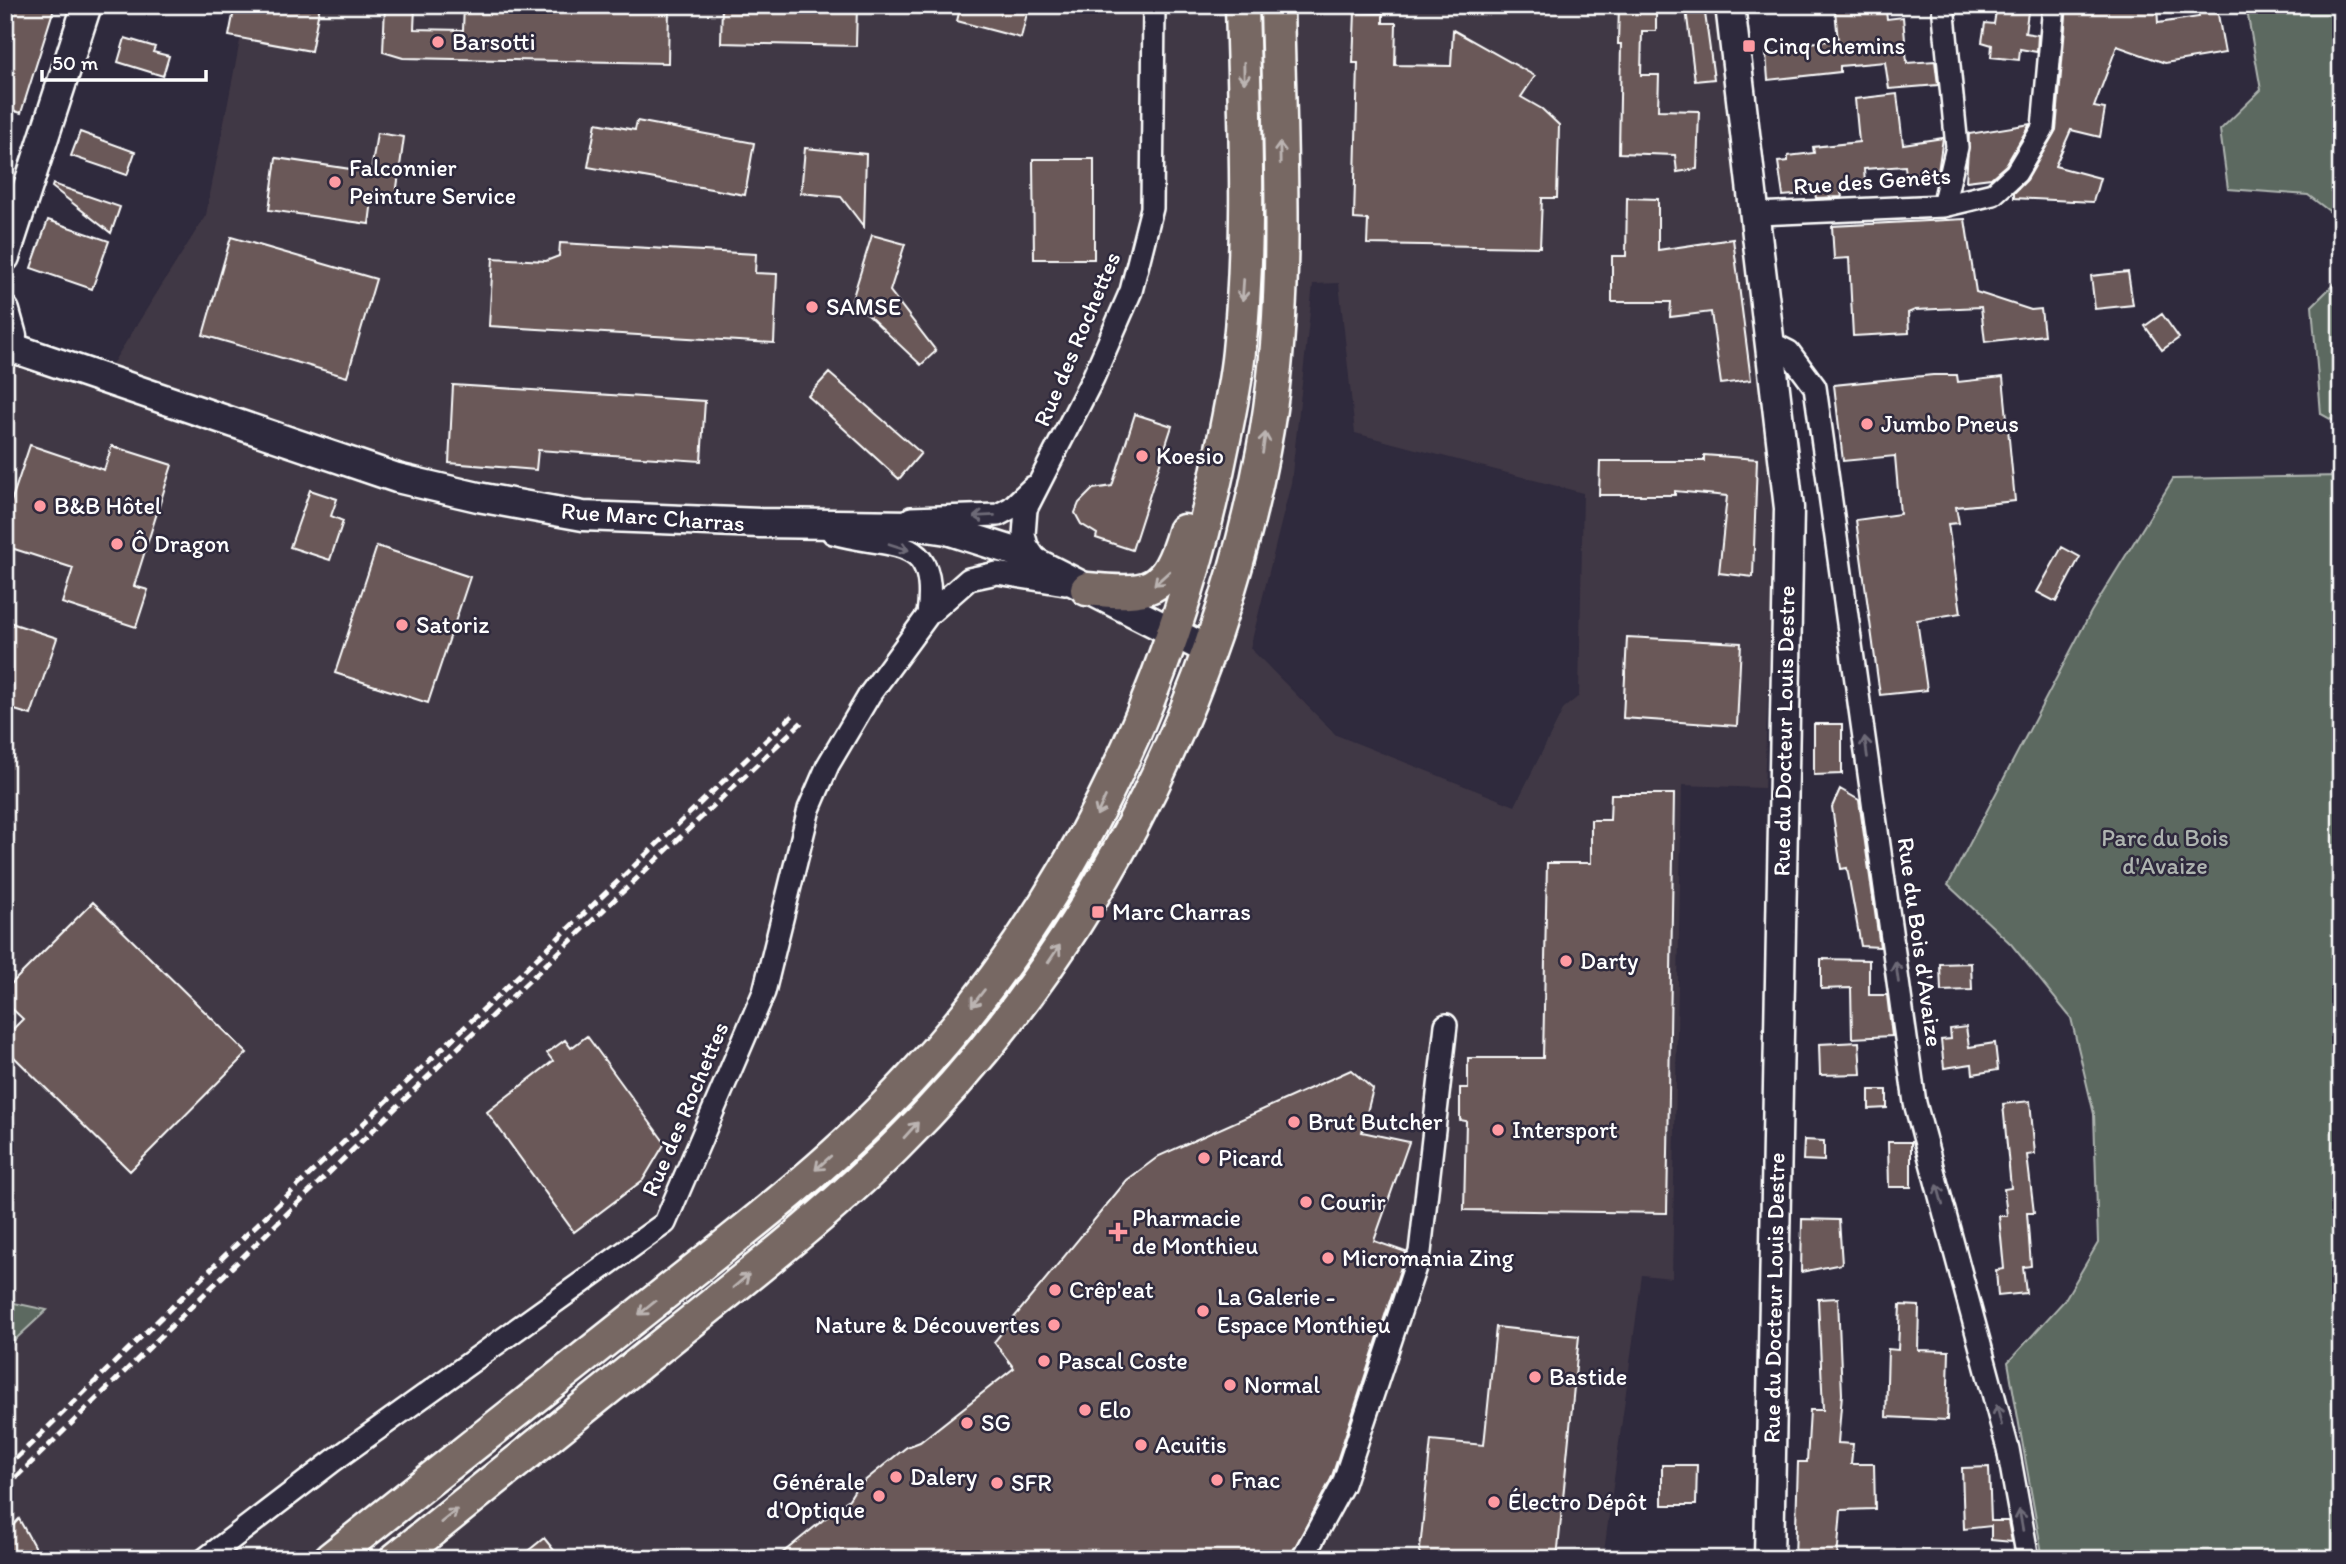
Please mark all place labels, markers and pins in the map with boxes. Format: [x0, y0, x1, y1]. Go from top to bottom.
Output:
place label: Barsotti [452, 27, 536, 56]
place label: Cinq Chemins [1763, 31, 1905, 60]
marker: Barsotti [430, 34, 446, 50]
marker: Cinq Chemins [1741, 38, 1757, 54]
place label: Falconnier Peinture Service [349, 153, 516, 210]
marker: Falconnier Peinture Service [327, 174, 343, 190]
place label: SAMSE [826, 292, 901, 321]
marker: SAMSE [804, 299, 820, 315]
place label: Jumbo Pneus [1881, 409, 2019, 438]
marker: Jumbo Pneus [1859, 416, 1875, 432]
place label: Koesio [1156, 441, 1224, 470]
marker: Koesio [1134, 448, 1150, 464]
place label: B&B Hôtel [54, 491, 162, 520]
marker: B&B Hôtel [32, 498, 48, 514]
place label: Ô Dragon [131, 529, 230, 558]
marker: Ô Dragon [109, 536, 125, 552]
place label: Satoriz [416, 610, 489, 639]
marker: Satoriz [394, 617, 410, 633]
place label: Marc Charras [1112, 897, 1251, 926]
marker: Marc Charras [1090, 904, 1106, 920]
place label: Darty [1580, 946, 1639, 975]
marker: Darty [1558, 953, 1574, 969]
place label: Brut Butcher [1308, 1107, 1443, 1136]
marker: Brut Butcher [1286, 1114, 1302, 1130]
place label: Intersport [1512, 1115, 1618, 1144]
marker: Intersport [1490, 1122, 1506, 1138]
place label: Picard [1218, 1143, 1283, 1172]
marker: Picard [1196, 1150, 1212, 1166]
place label: Courir [1320, 1187, 1386, 1216]
marker: Courir [1298, 1194, 1314, 1210]
place label: Pharmacie de Monthieu [1132, 1203, 1258, 1260]
marker: Pharmacie de Monthieu [1110, 1224, 1126, 1240]
place label: Micromania Zing [1342, 1243, 1515, 1272]
marker: Micromania Zing [1320, 1250, 1336, 1266]
place label: Crêp'eat [1069, 1275, 1154, 1304]
marker: Crêp'eat [1047, 1282, 1063, 1298]
place label: La Galerie - Espace Monthieu [1217, 1282, 1391, 1339]
marker: La Galerie - Espace Monthieu [1195, 1303, 1211, 1319]
place label: Nature & Découvertes [815, 1310, 1040, 1339]
marker: Nature & Découvertes [1046, 1317, 1062, 1333]
place label: Pascal Coste [1058, 1346, 1188, 1375]
marker: Pascal Coste [1036, 1353, 1052, 1369]
place label: Bastide [1549, 1362, 1627, 1391]
marker: Bastide [1527, 1369, 1543, 1385]
place label: Normal [1244, 1370, 1320, 1399]
marker: Normal [1222, 1377, 1238, 1393]
place label: Elo [1099, 1395, 1131, 1424]
marker: Elo [1077, 1402, 1093, 1418]
place label: SG [981, 1408, 1011, 1437]
marker: SG [959, 1415, 975, 1431]
place label: Acuitis [1155, 1430, 1227, 1459]
marker: Acuitis [1133, 1437, 1149, 1453]
place label: Dalery [910, 1462, 978, 1491]
place label: Fnac [1231, 1465, 1280, 1494]
place label: Générale d'Optique [766, 1467, 865, 1524]
place label: SFR [1011, 1468, 1052, 1497]
marker: Dalery [888, 1469, 904, 1485]
marker: Fnac [1209, 1472, 1225, 1488]
marker: SFR [989, 1475, 1005, 1491]
place label: Électro Dépôt [1508, 1487, 1647, 1516]
marker: Générale d'Optique [871, 1488, 887, 1504]
marker: Électro Dépôt [1486, 1494, 1502, 1510]

